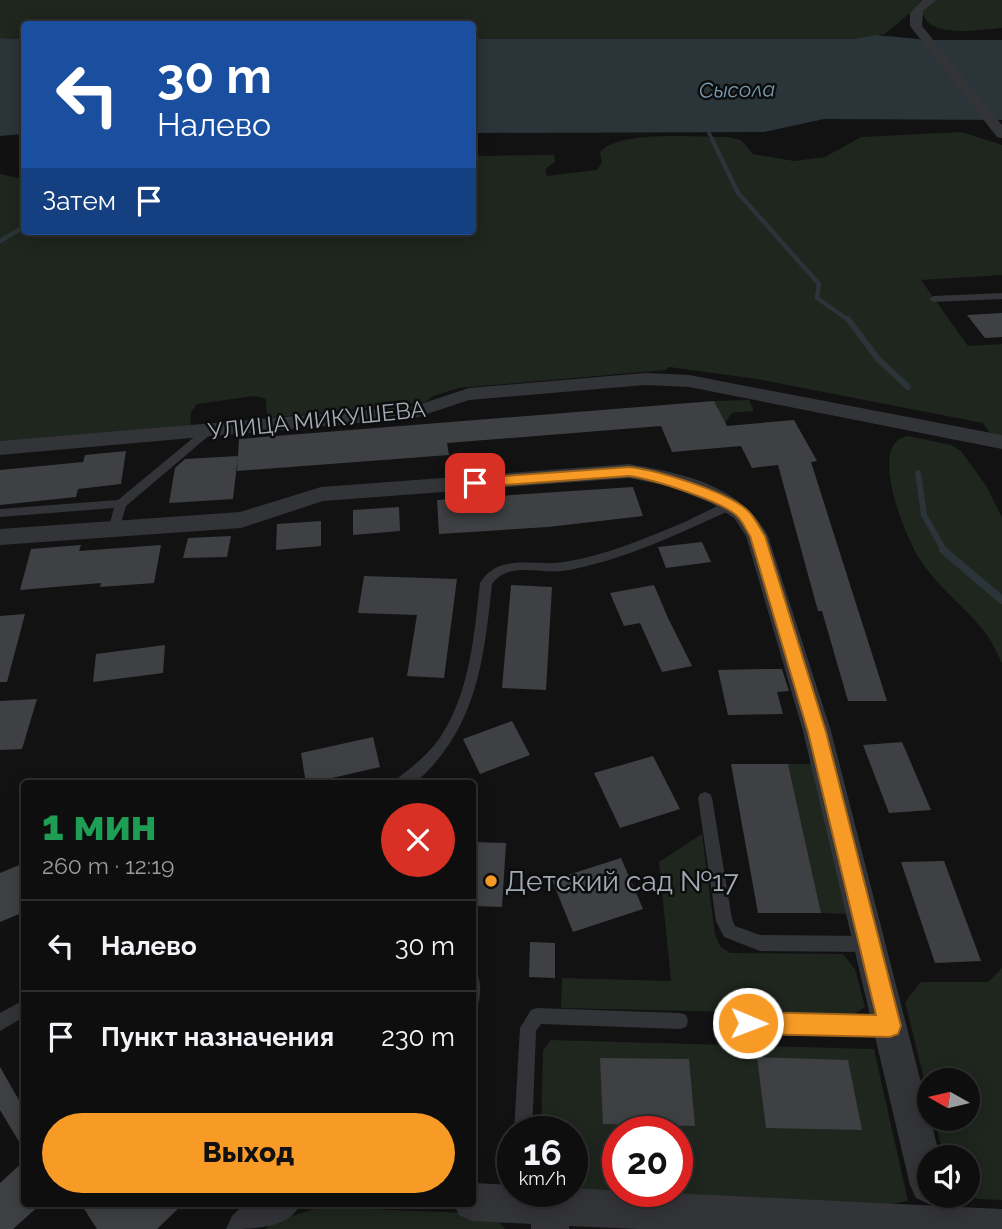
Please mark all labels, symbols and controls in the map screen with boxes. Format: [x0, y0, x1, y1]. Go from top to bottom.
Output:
text: 30 m [157, 47, 272, 104]
icon: left [42, 49, 133, 140]
water label: Сысола [699, 76, 775, 103]
text: Налево [157, 106, 271, 143]
icon: arrive [130, 182, 168, 220]
text: Затем [42, 186, 116, 216]
street label: УЛИЦА МИКУШЕВА [207, 395, 428, 444]
pin [445, 453, 505, 513]
icon: arrive [456, 464, 494, 502]
text: 1 мин [42, 801, 156, 850]
button: close [381, 803, 455, 877]
text: 260 m · 12:19 [42, 852, 174, 879]
place label: Детский сад №17 [505, 865, 739, 898]
marker: Детский сад №17 [483, 873, 499, 889]
icon: left [42, 927, 80, 965]
text: Налево [101, 931, 197, 961]
text: 30 m [395, 931, 455, 961]
position arrow [711, 986, 785, 1060]
icon: arrive [42, 1018, 80, 1056]
text: Пункт назначения [101, 1022, 334, 1052]
text: 230 m [381, 1022, 455, 1052]
north arrow [917, 1068, 980, 1130]
map controls [917, 1068, 980, 1208]
button: Выход [42, 1113, 455, 1193]
speed limit sign: 20 [602, 1116, 693, 1207]
text: 16 [523, 1132, 562, 1173]
button: sound [917, 1145, 980, 1208]
text: km/h [519, 1168, 566, 1189]

